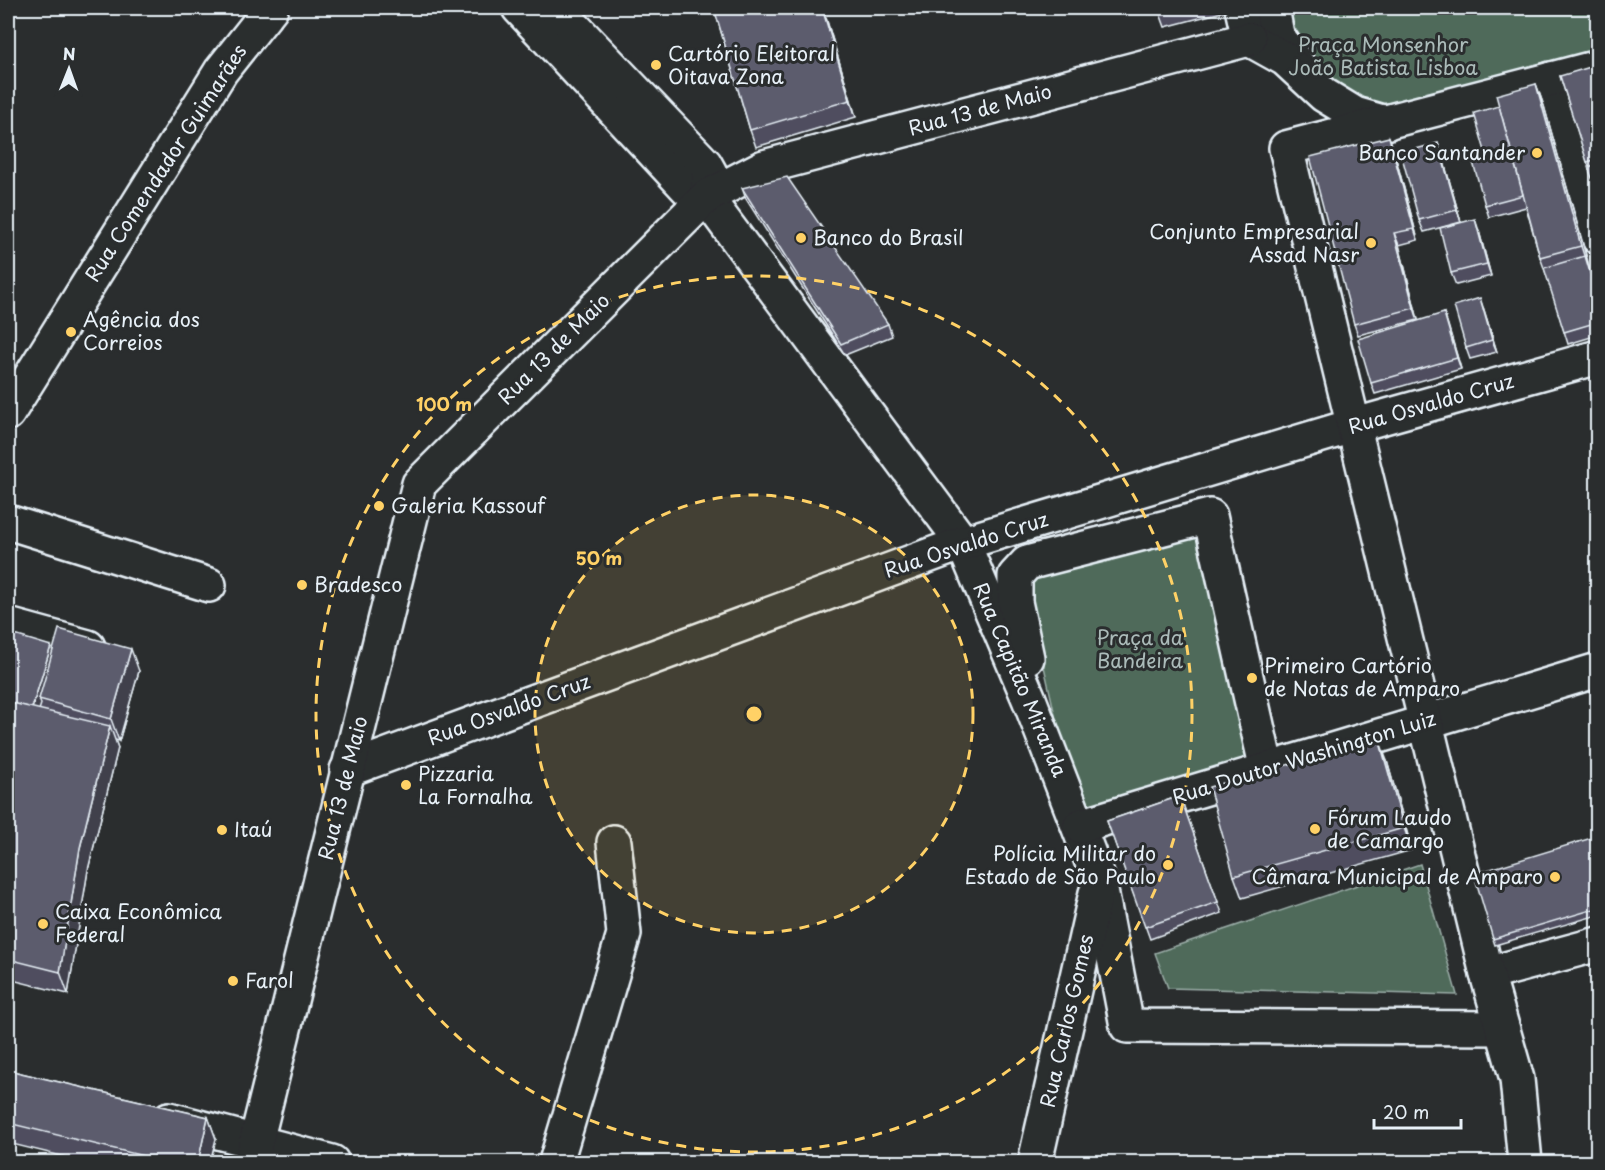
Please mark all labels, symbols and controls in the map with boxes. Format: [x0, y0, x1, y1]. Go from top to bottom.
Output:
park label: Praça Monsenhor João Batista Lisboa [1288, 29, 1478, 82]
street label: Rua Comendador Guimarães [77, 38, 253, 287]
place label: Cartório Eleitoral Oitava Zona [668, 38, 835, 91]
north arrow [39, 39, 99, 99]
text: N [63, 41, 76, 65]
marker: Cartório Eleitoral Oitava Zona [649, 58, 663, 72]
street label: Rua 13 de Maio [905, 75, 1055, 143]
place label: Banco Santander [1358, 137, 1526, 167]
marker: Banco Santander [1530, 146, 1544, 160]
place label: Conjunto Empresarial Assad Nasr [1149, 216, 1360, 269]
place label: Banco do Brasil [813, 222, 963, 252]
marker: Banco do Brasil [794, 231, 808, 245]
marker: Conjunto Empresarial Assad Nasr [1364, 236, 1378, 250]
street label: Rua 13 de Maio [491, 286, 616, 411]
place label: Agência dos Correios [83, 304, 200, 357]
marker: Agência dos Correios [64, 325, 78, 339]
street label: Rua Osvaldo Cruz [1344, 365, 1517, 441]
text: 100 m [416, 390, 472, 417]
place label: Galeria Kassouf [391, 490, 547, 520]
marker: Galeria Kassouf [372, 499, 386, 513]
street label: Rua Osvaldo Cruz [880, 503, 1052, 585]
text: 50 m [576, 544, 622, 571]
place label: Bradesco [314, 569, 402, 599]
marker: Bradesco [295, 578, 309, 592]
street label: Rua Capitão Miranda [966, 578, 1076, 782]
park label: Praça da Bandeira [1097, 622, 1184, 675]
place label: Primeiro Cartório de Notas de Amparo [1264, 650, 1460, 703]
street label: Rua Osvaldo Cruz [423, 666, 594, 752]
marker: Primeiro Cartório de Notas de Amparo [1245, 671, 1259, 685]
street label: Rua Doutor Washington Luiz [1168, 703, 1439, 811]
centre of rings [744, 704, 764, 724]
street label: Rua 13 de Maio [310, 713, 374, 863]
place label: Pizzaria La Fornalha [418, 758, 532, 811]
marker: Pizzaria La Fornalha [399, 778, 413, 792]
place label: Fórum Laudo de Camargo [1327, 802, 1452, 855]
place label: Itaú [234, 814, 272, 844]
marker: Fórum Laudo de Camargo [1308, 822, 1322, 836]
marker: Itaú [215, 823, 229, 837]
place label: Polícia Militar do Estado de São Paulo [964, 838, 1156, 891]
marker: Polícia Militar do Estado de São Paulo [1161, 858, 1175, 872]
place label: Câmara Municipal de Amparo [1252, 861, 1543, 891]
marker: Câmara Municipal de Amparo [1548, 870, 1562, 884]
place label: Caixa Econômica Federal [55, 896, 222, 949]
marker: Caixa Econômica Federal [36, 917, 50, 931]
street label: Rua Carlos Gomes [1032, 931, 1101, 1110]
place label: Farol [245, 965, 294, 995]
marker: Farol [226, 974, 240, 988]
scale bar [1374, 1092, 1461, 1130]
text: 20 m [1383, 1098, 1429, 1125]

